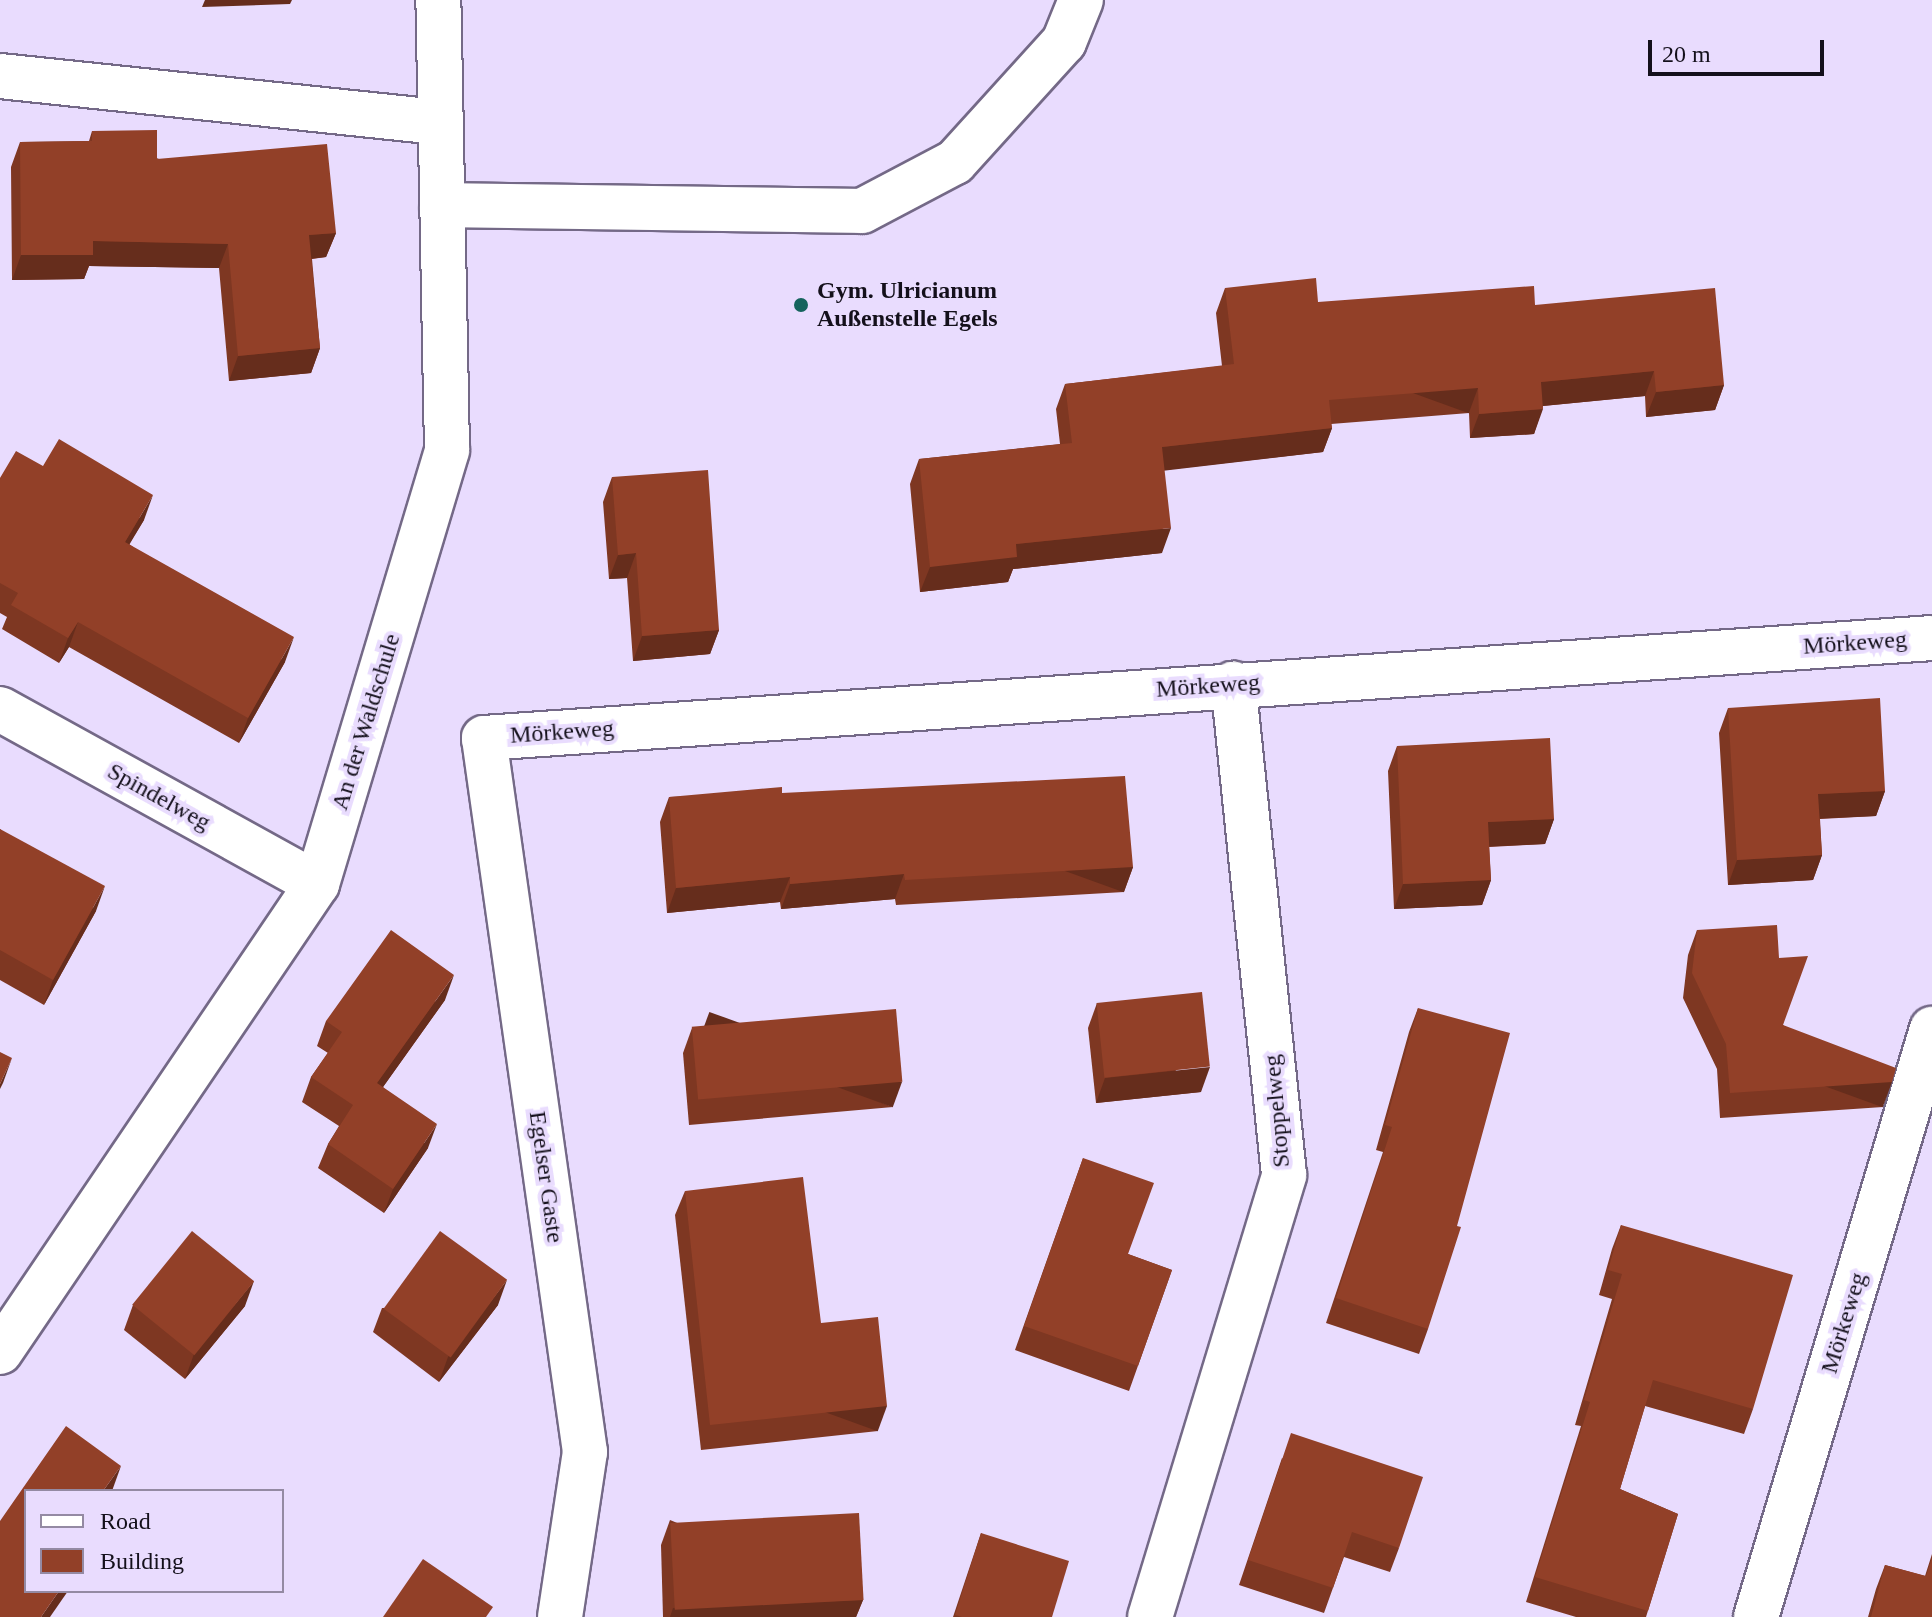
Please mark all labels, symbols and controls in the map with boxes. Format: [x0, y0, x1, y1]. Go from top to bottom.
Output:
scale bar [1652, 24, 1828, 74]
text: 20 m [1662, 41, 1711, 67]
place label: Gym. Ulricianum Außenstelle Egels [817, 277, 998, 333]
marker: Gym. Ulricianum Außenstelle Egels [792, 296, 810, 314]
street label: Mörkeweg [1802, 625, 1908, 661]
street label: An der Waldschule [325, 630, 407, 814]
street label: Mörkeweg [1155, 668, 1261, 704]
street label: Mörkeweg [509, 714, 615, 750]
street label: Spindelweg [102, 757, 216, 837]
street label: Stoppelweg [1258, 1053, 1296, 1169]
street label: Egelser Gaste [523, 1109, 569, 1245]
street label: Mörkeweg [1815, 1269, 1873, 1377]
legend [24, 1489, 284, 1593]
text: Road [100, 1508, 151, 1534]
text: Building [100, 1548, 184, 1574]

